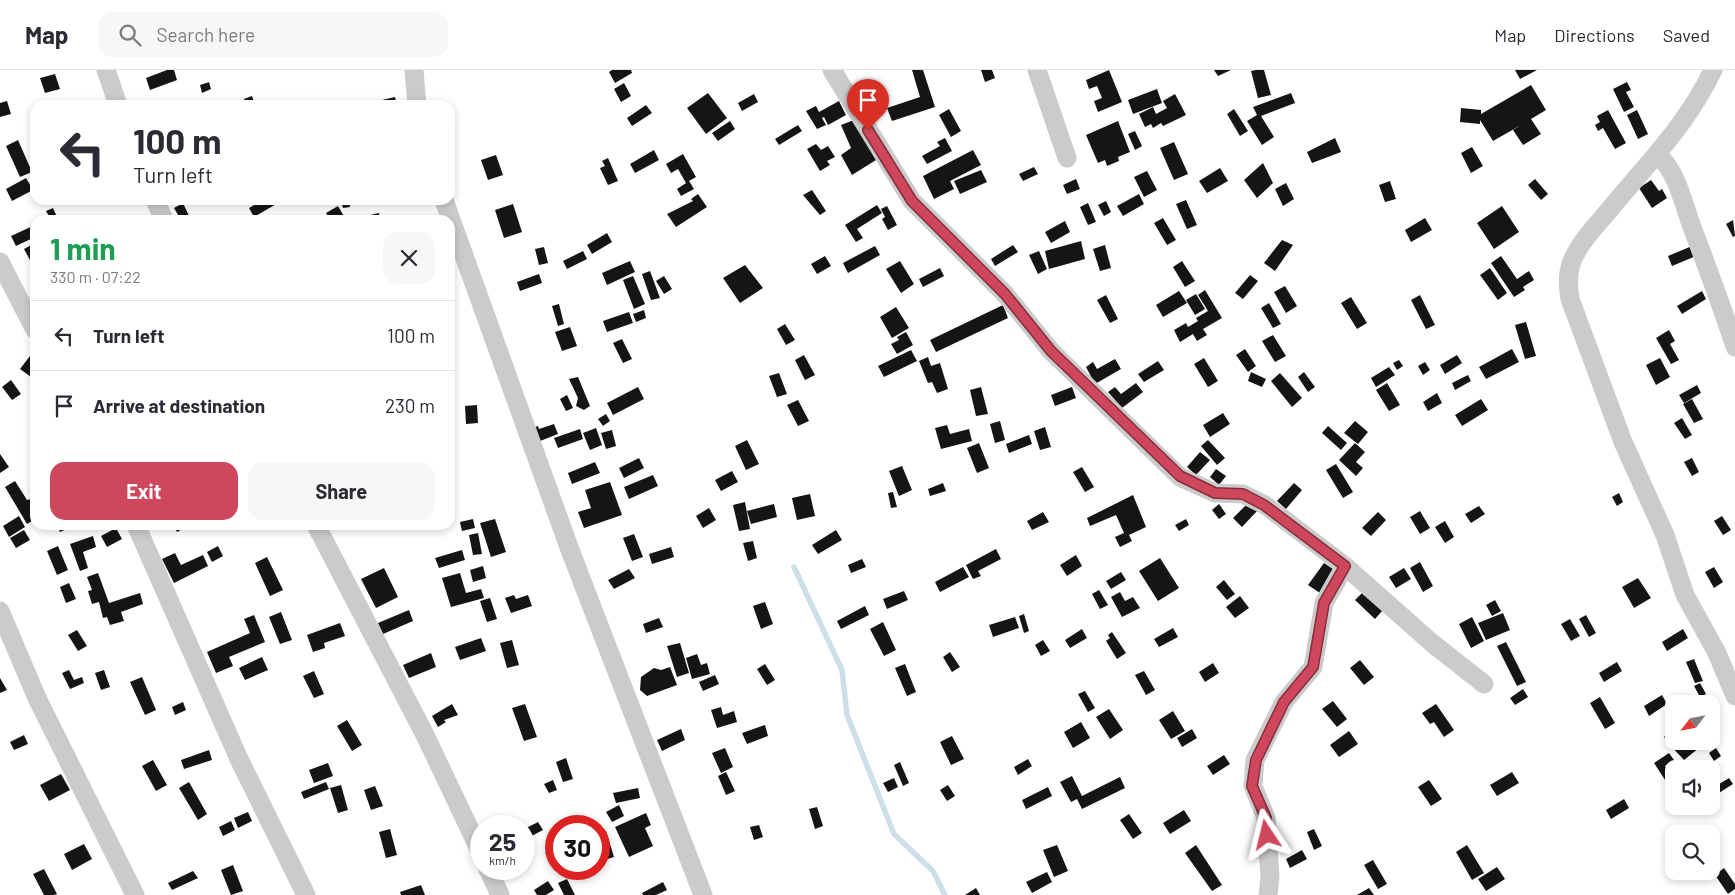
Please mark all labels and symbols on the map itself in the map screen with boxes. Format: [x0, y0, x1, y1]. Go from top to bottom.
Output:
pin [847, 79, 889, 130]
north arrow [1665, 695, 1720, 750]
position arrow [1240, 808, 1292, 860]
speed limit sign: 30 [545, 815, 610, 880]

